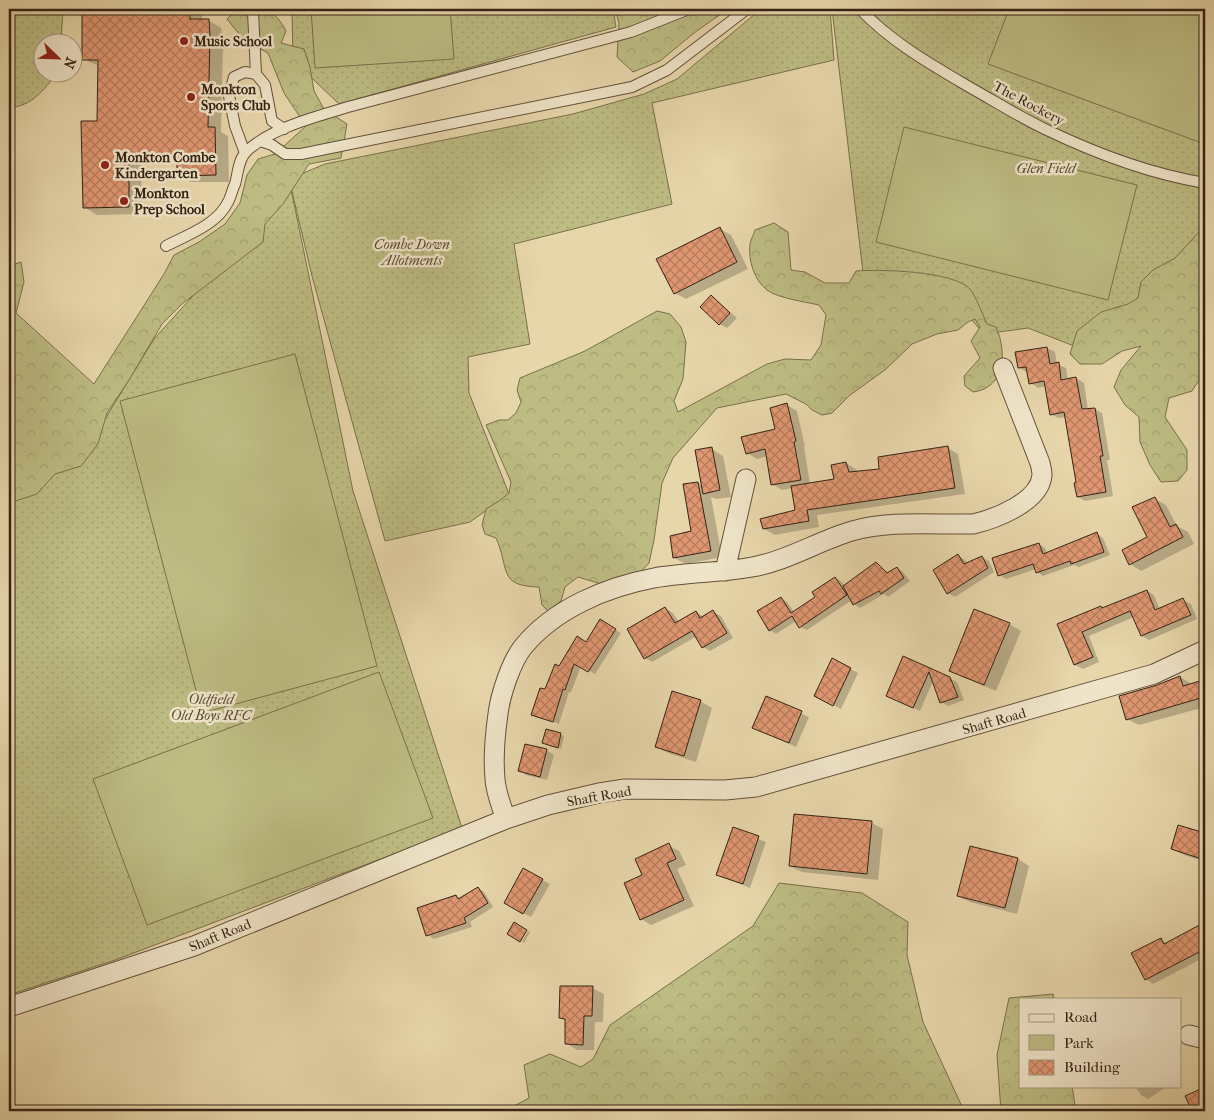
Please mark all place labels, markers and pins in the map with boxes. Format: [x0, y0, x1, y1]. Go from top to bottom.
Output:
place label: Music School [193, 33, 272, 50]
marker: Music School [178, 35, 190, 47]
place label: Monkton Sports Club [200, 81, 271, 114]
marker: Monkton Sports Club [185, 91, 197, 103]
place label: Monkton Combe Kindergarten [114, 149, 215, 182]
marker: Monkton Combe Kindergarten [99, 159, 111, 171]
place label: Monkton Prep School [133, 185, 205, 218]
marker: Monkton Prep School [118, 195, 130, 207]

